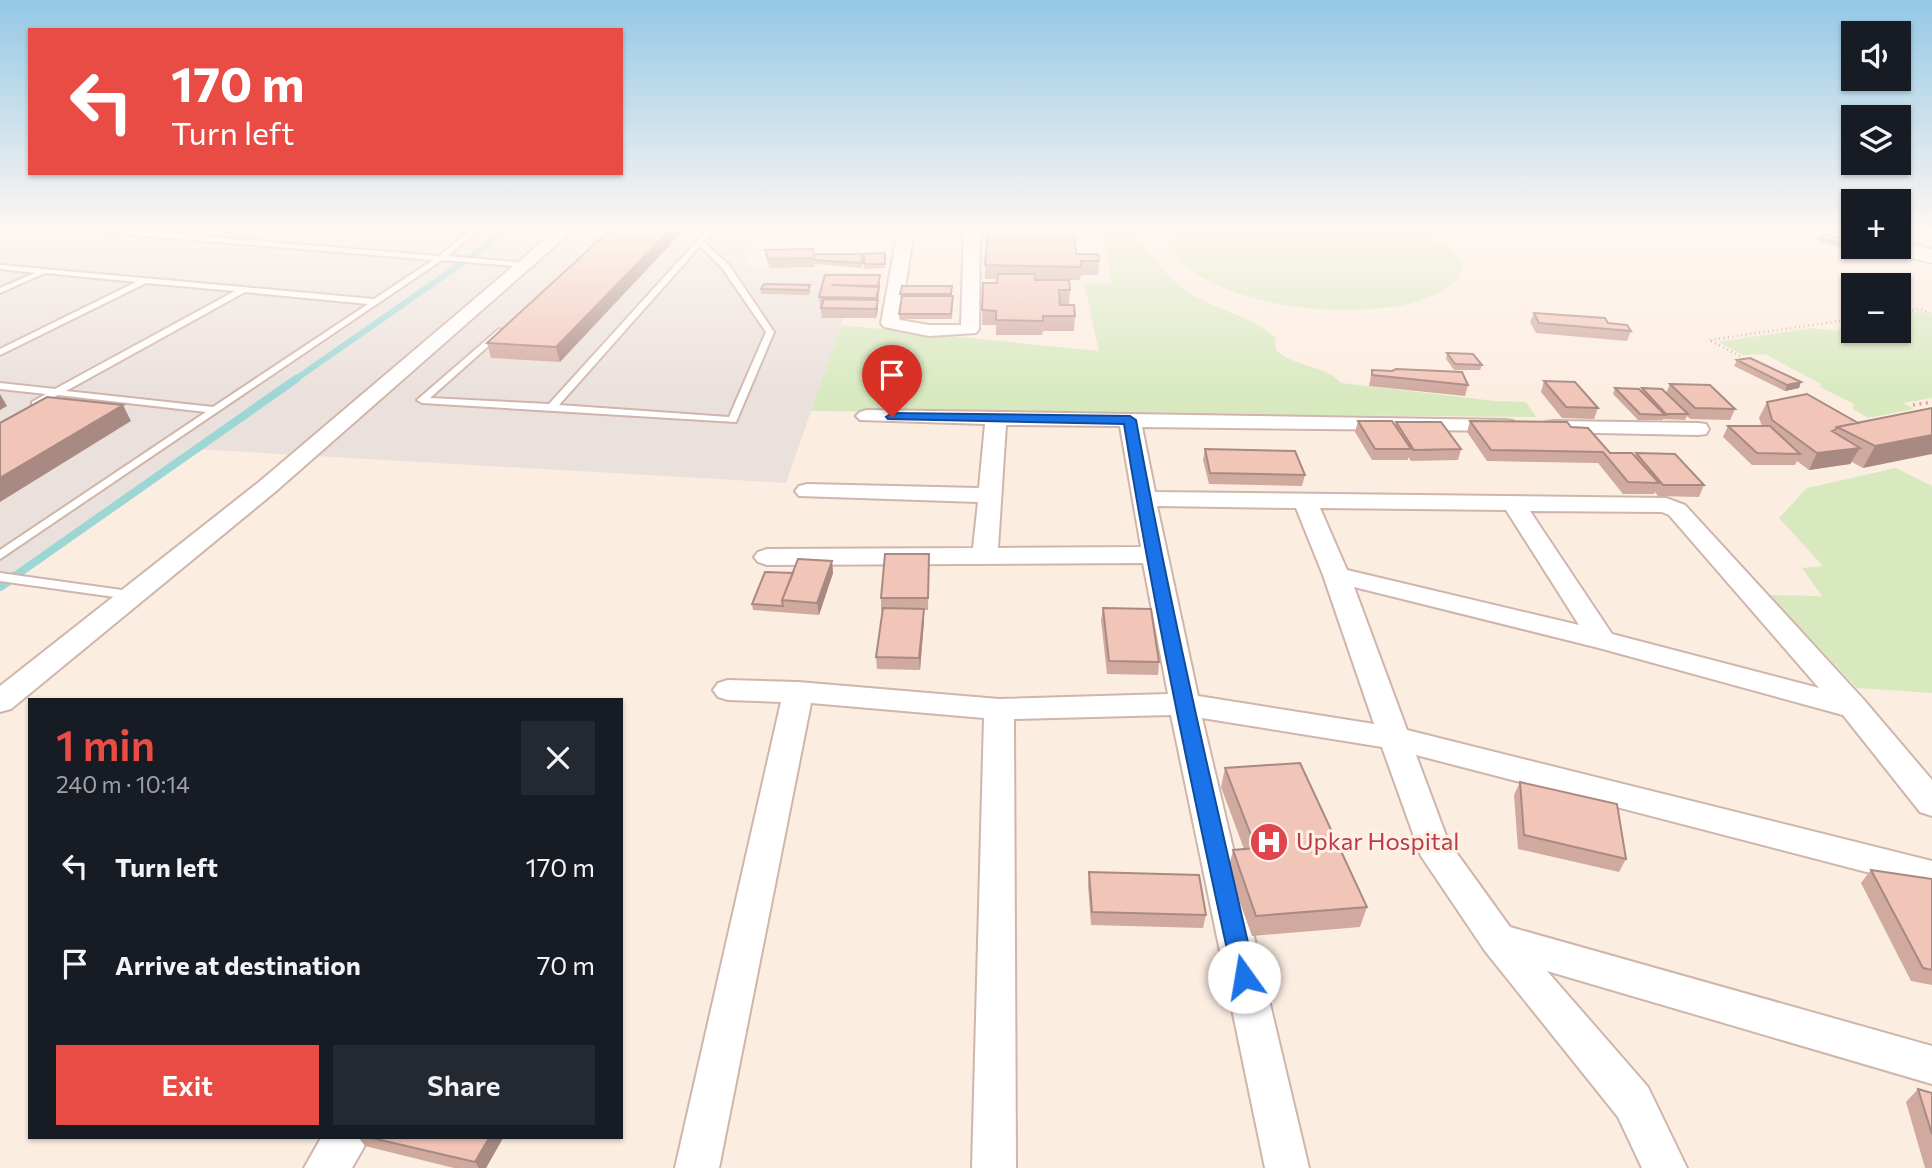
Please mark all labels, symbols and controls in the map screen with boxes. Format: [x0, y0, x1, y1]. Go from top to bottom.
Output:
map controls [1841, 21, 1911, 343]
button: sound [1841, 21, 1911, 91]
text: 170 m [171, 52, 304, 112]
icon: left [56, 56, 147, 147]
button: layers [1841, 105, 1911, 175]
text: Turn left [171, 112, 295, 152]
button: + [1841, 189, 1911, 259]
button: − [1841, 273, 1911, 343]
pin [862, 345, 922, 417]
icon: arrive [873, 356, 911, 394]
text: 1 min [56, 718, 155, 770]
button: close [521, 721, 595, 795]
text: 240 m · 10:14 [56, 770, 190, 798]
hospital icon: Upkar Hospital [1248, 821, 1290, 863]
place label: Upkar Hospital [1296, 826, 1459, 855]
icon: left [56, 847, 94, 885]
text: Turn left [115, 851, 218, 882]
text: 170 m [526, 851, 595, 882]
position arrow [1207, 940, 1281, 1014]
icon: arrive [56, 945, 94, 983]
text: Arrive at destination [115, 949, 361, 980]
text: 70 m [537, 949, 595, 980]
button: Exit [56, 1045, 319, 1125]
button: Share [333, 1045, 595, 1125]

